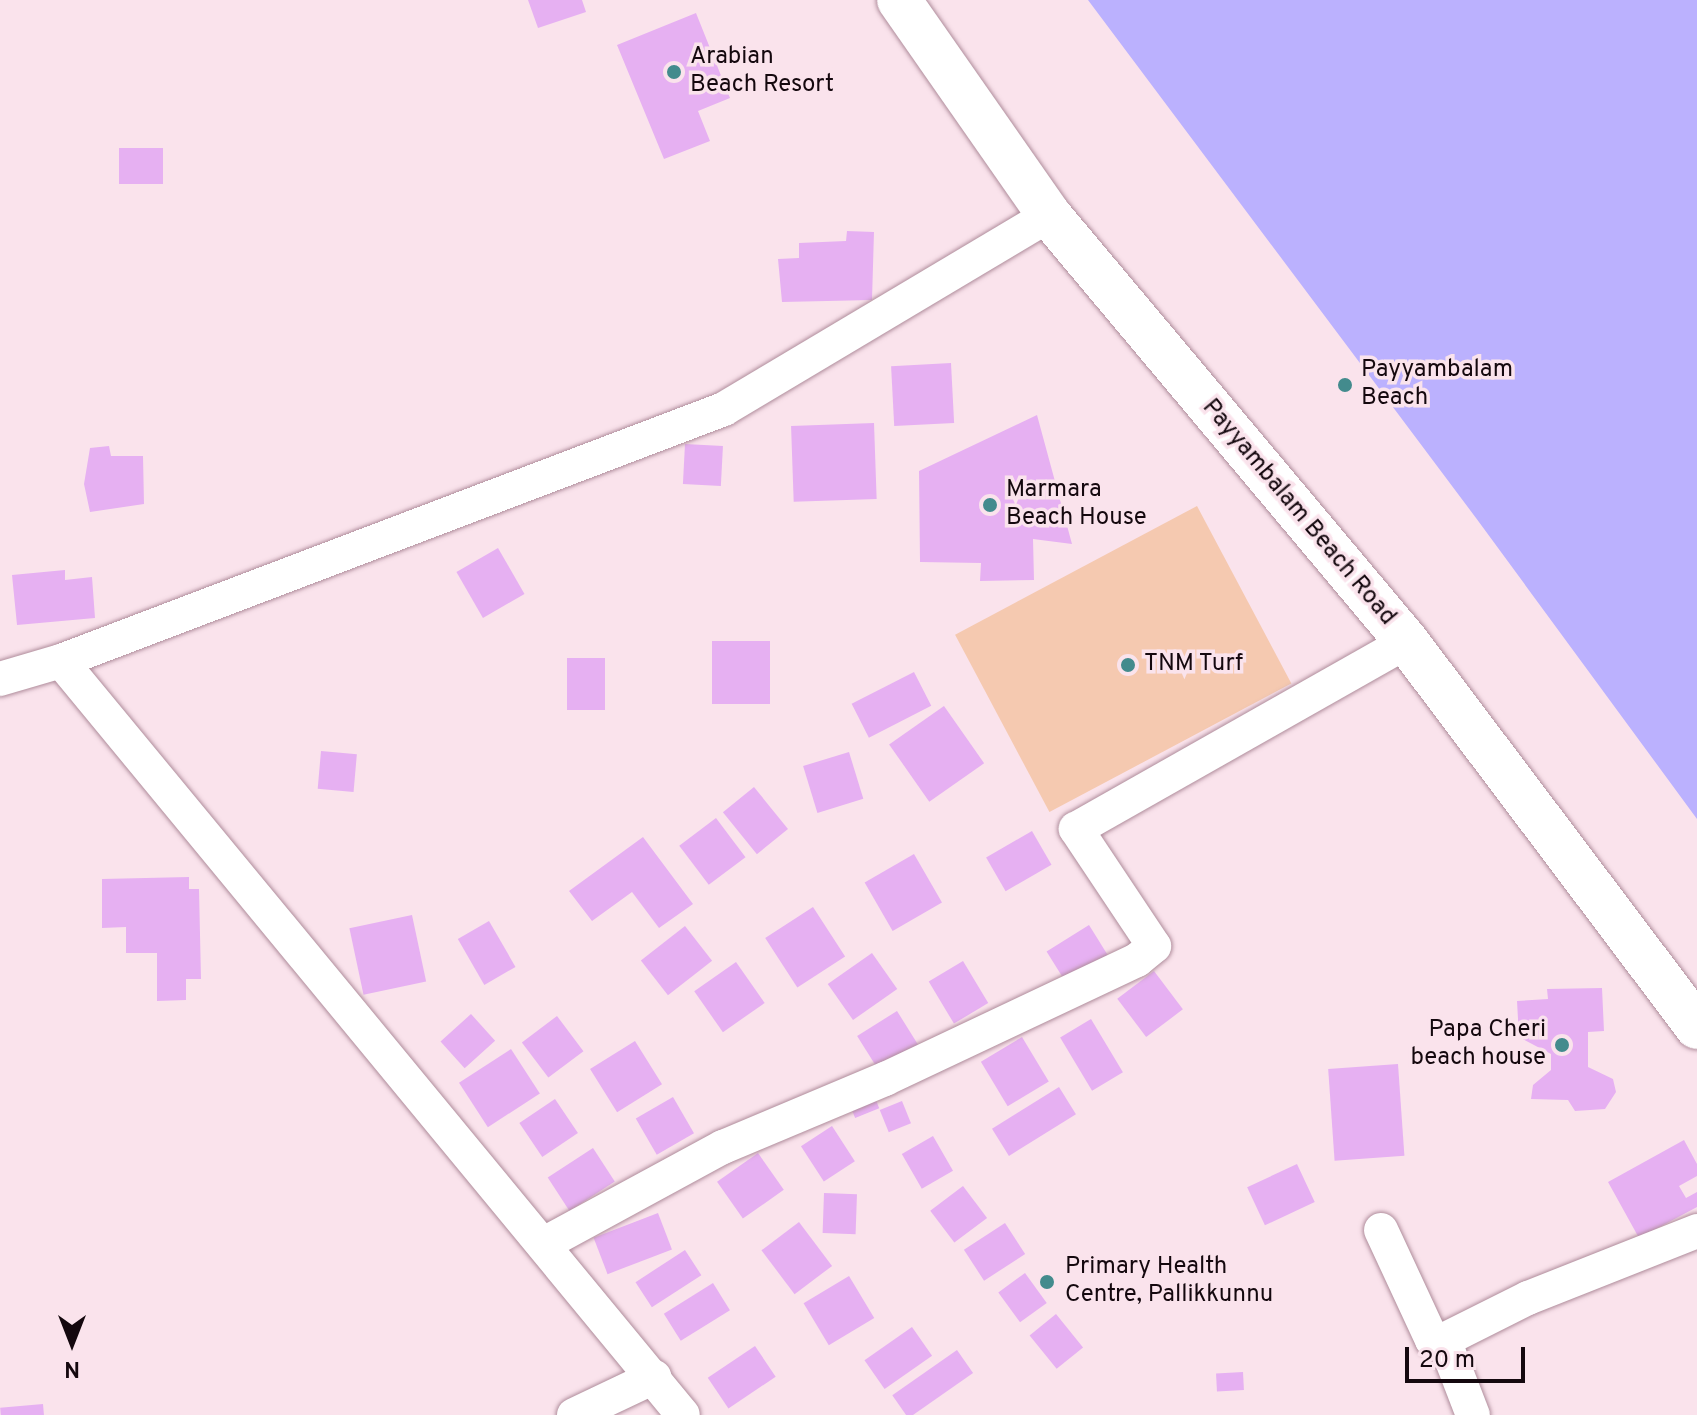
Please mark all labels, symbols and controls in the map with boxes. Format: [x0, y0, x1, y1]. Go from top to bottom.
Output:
place label: Arabian Beach Resort [690, 44, 834, 100]
marker: Arabian Beach Resort [665, 63, 683, 81]
place label: Payyambalam Beach [1361, 357, 1513, 413]
marker: Payyambalam Beach [1336, 376, 1354, 394]
street label: Payyambalam Beach Road [1195, 394, 1401, 632]
place label: Marmara Beach House [1006, 477, 1147, 533]
marker: Marmara Beach House [981, 496, 999, 514]
place label: TNM Turf [1144, 651, 1244, 679]
marker: TNM Turf [1119, 656, 1137, 674]
place label: Papa Cheri beach house [1410, 1017, 1546, 1073]
marker: Papa Cheri beach house [1553, 1036, 1571, 1054]
place label: Primary Health Centre, Pallikkunnu [1065, 1254, 1273, 1310]
marker: Primary Health Centre, Pallikkunnu [1036, 1271, 1058, 1293]
north arrow [32, 1303, 112, 1383]
scale bar [1409, 1331, 1529, 1381]
text: 20 m [1419, 1346, 1475, 1376]
text: N [64, 1354, 80, 1381]

